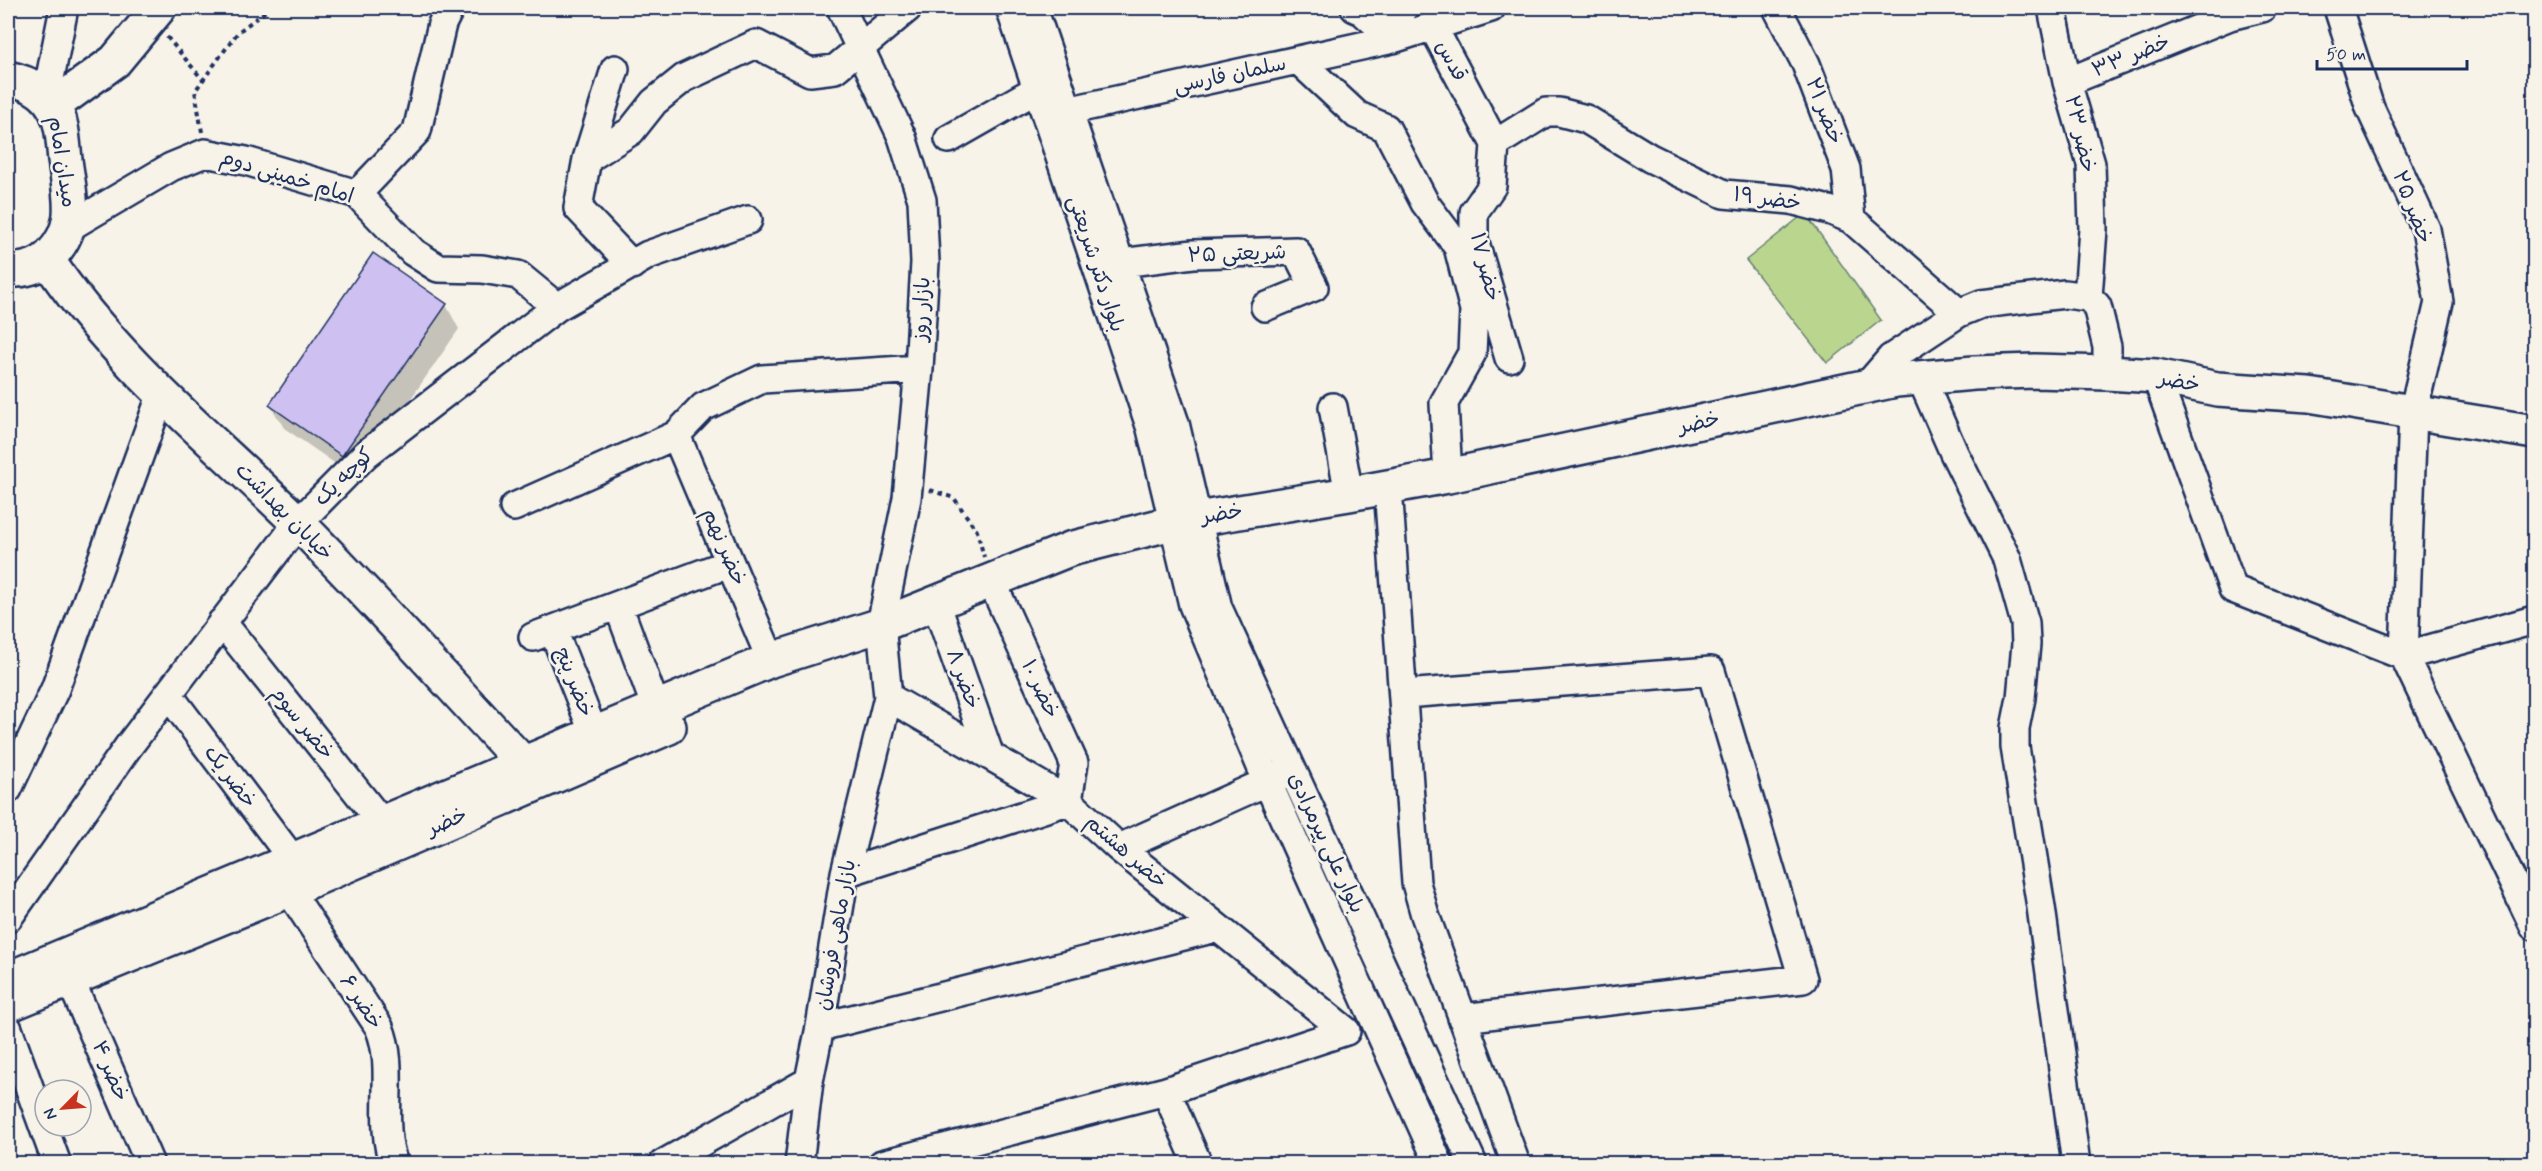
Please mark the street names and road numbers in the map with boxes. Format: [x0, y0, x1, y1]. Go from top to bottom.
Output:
street label: خضر ۳۳ [2088, 28, 2174, 84]
street label: قدس [1429, 35, 1473, 87]
street label: سلمان فارسی [1171, 49, 1289, 101]
street label: خضر ۲۱ [1799, 74, 1849, 148]
street label: خضر ۲۳ [2057, 92, 2103, 176]
street label: میدان امام [40, 114, 83, 210]
street label: امام خمینی دوم [216, 143, 357, 212]
street label: خضر ۲۵ [2385, 166, 2439, 248]
street label: خضر ۱۹ [1731, 180, 1803, 218]
street label: بلوار دکتر شریعتی [1061, 192, 1131, 336]
street label: خضر ۱۷ [1463, 230, 1507, 304]
street label: شریعتی ۲۵ [1187, 238, 1287, 270]
street label: بازار روز [906, 276, 938, 344]
street label: خضر [2154, 364, 2202, 400]
street label: خضر [1674, 405, 1722, 441]
street label: کوچه یک [308, 442, 380, 512]
street label: خیابان بهداشت [229, 457, 339, 567]
street label: خضر [1197, 497, 1245, 531]
street label: خضر نهم [694, 504, 753, 590]
street label: خضر پنج [548, 643, 600, 721]
street label: خضر ۸ [939, 645, 987, 713]
street label: خضر ۱۰ [1014, 655, 1066, 723]
street label: خضر سوم [263, 680, 340, 766]
street label: خضر یک [197, 740, 263, 814]
street label: بلوار علی پیرمرادی [1281, 768, 1371, 918]
street label: خضر [421, 801, 472, 844]
street label: خضر هشتم [1078, 808, 1173, 896]
street label: بازار ماهی فروشان [809, 857, 863, 1013]
street label: خضر ۶ [333, 969, 389, 1035]
street label: خضر ۴ [85, 1036, 135, 1106]

